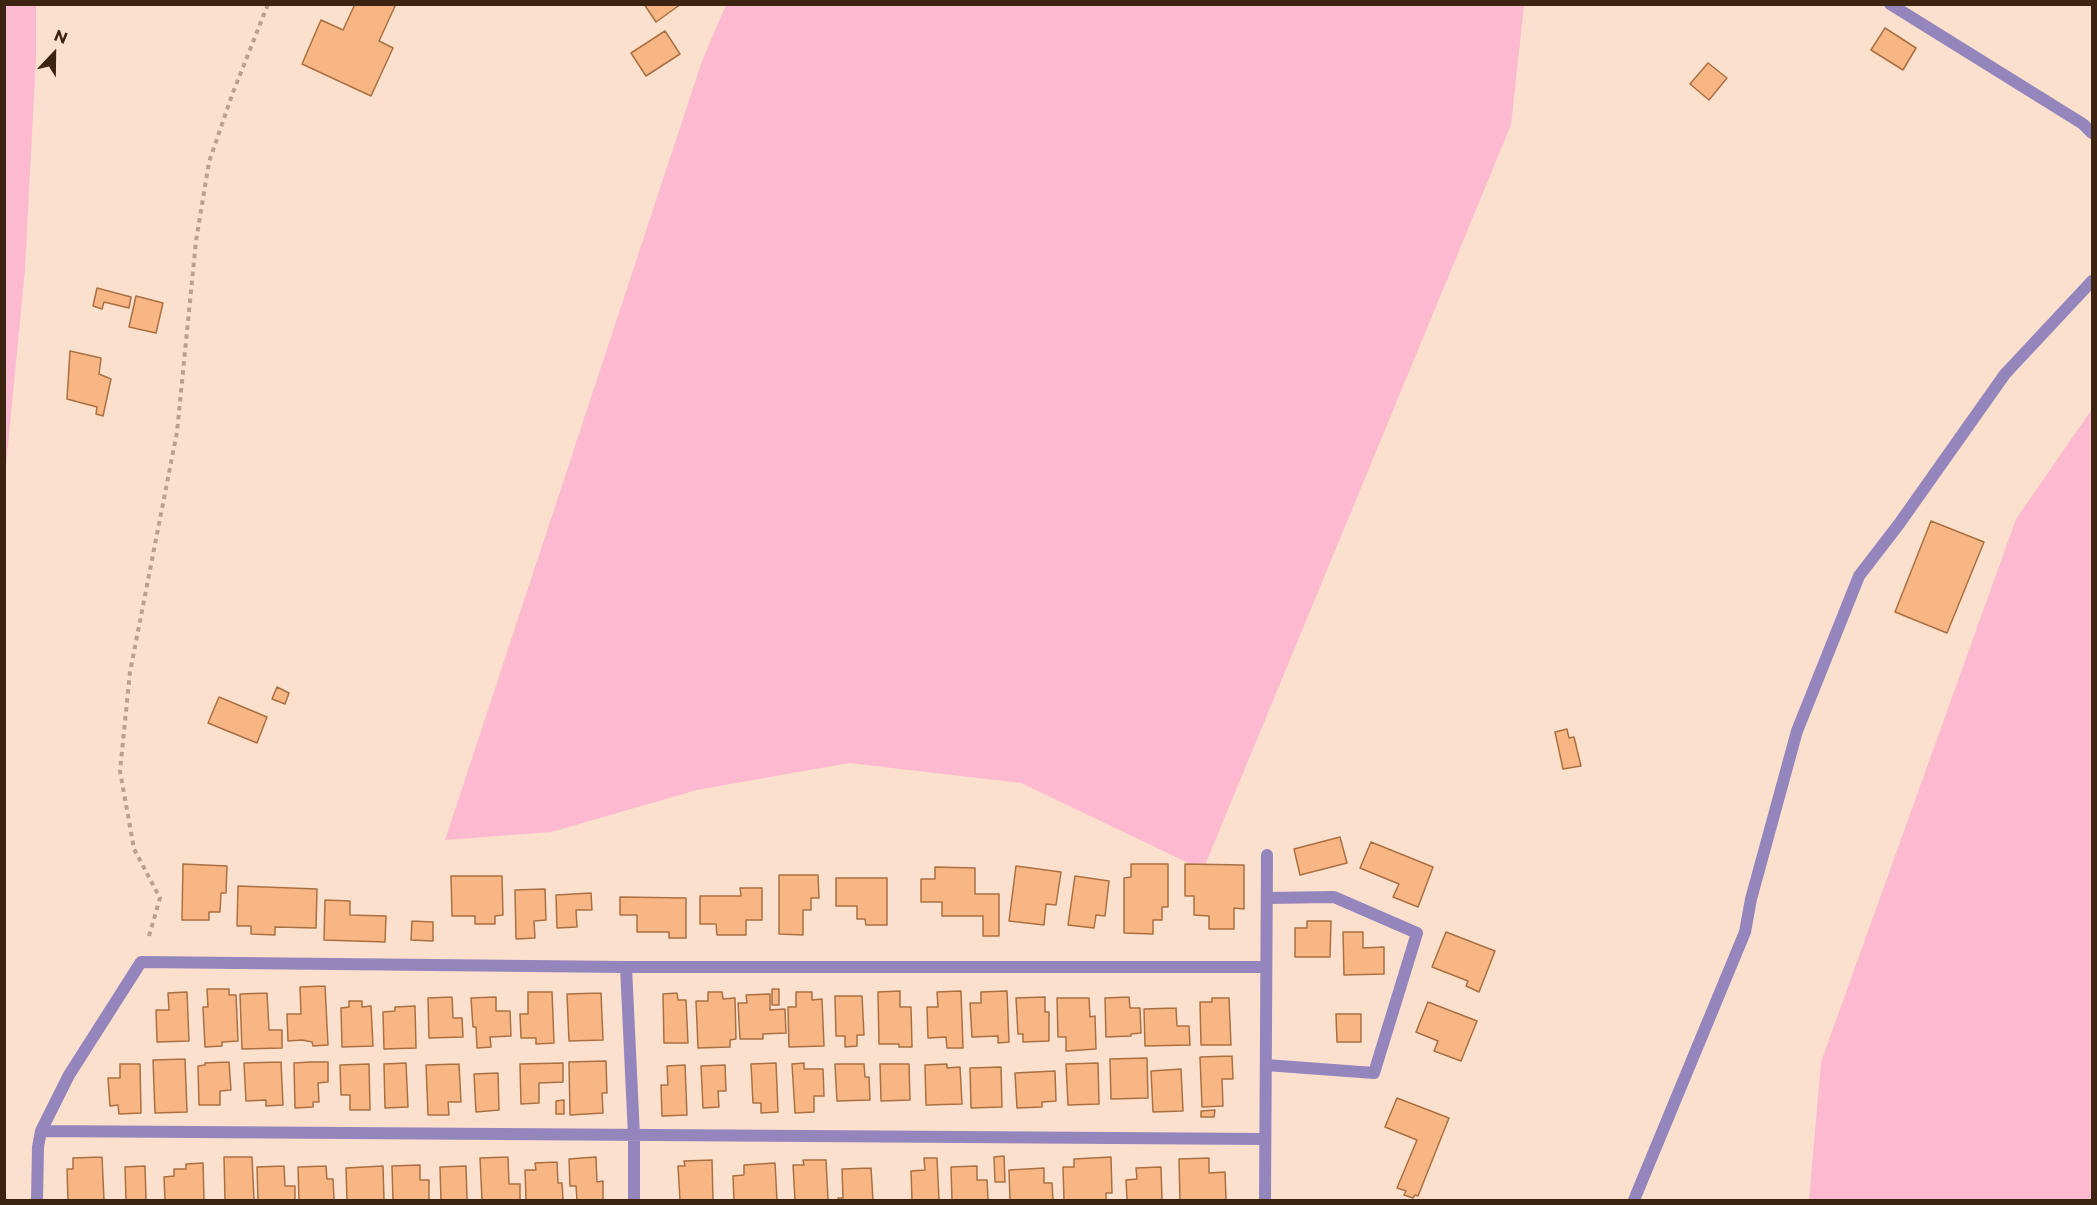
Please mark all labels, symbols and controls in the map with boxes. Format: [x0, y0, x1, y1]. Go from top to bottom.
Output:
north arrow [24, 24, 84, 84]
text: N [51, 26, 70, 48]

